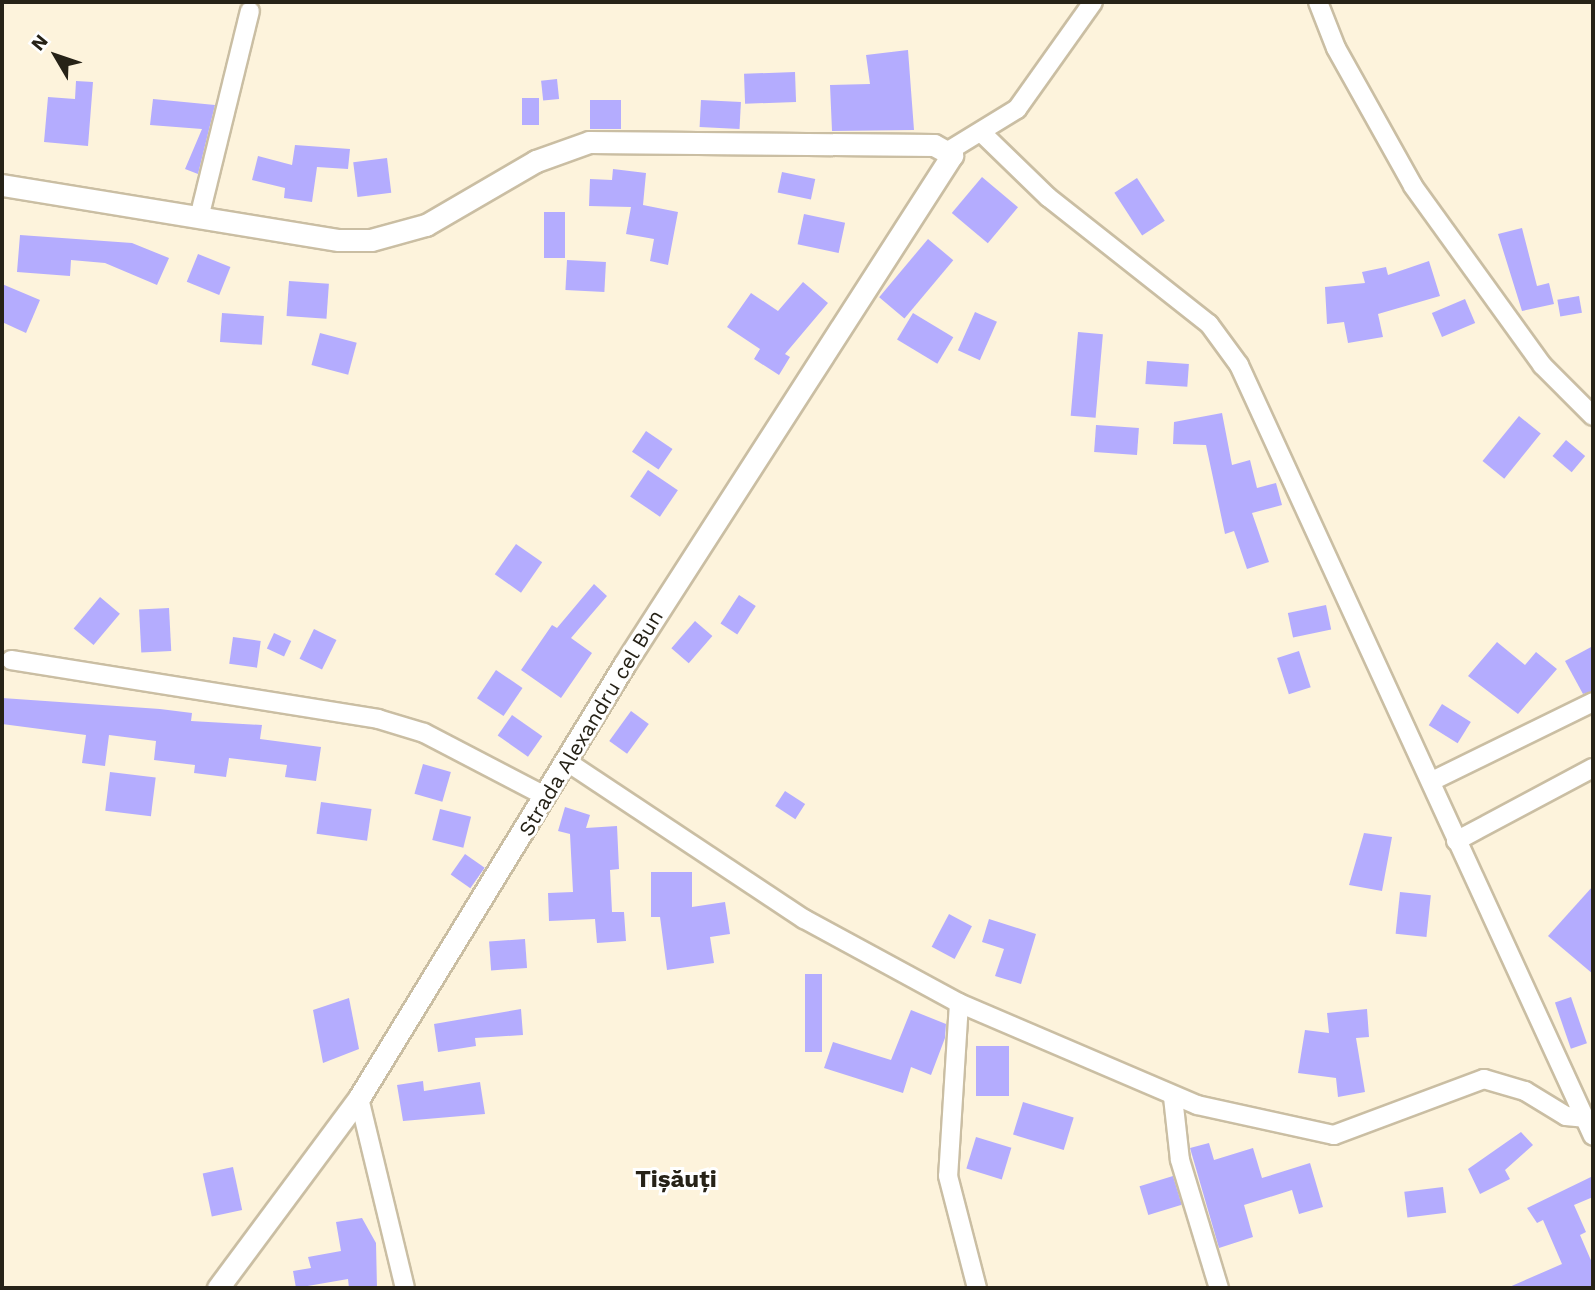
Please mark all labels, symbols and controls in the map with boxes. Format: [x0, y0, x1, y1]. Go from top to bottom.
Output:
north arrow [21, 21, 91, 91]
text: N [26, 30, 53, 55]
street label: Strada Alexandru cel Bun [513, 604, 669, 842]
district label: Tișăuți [635, 1166, 717, 1194]

